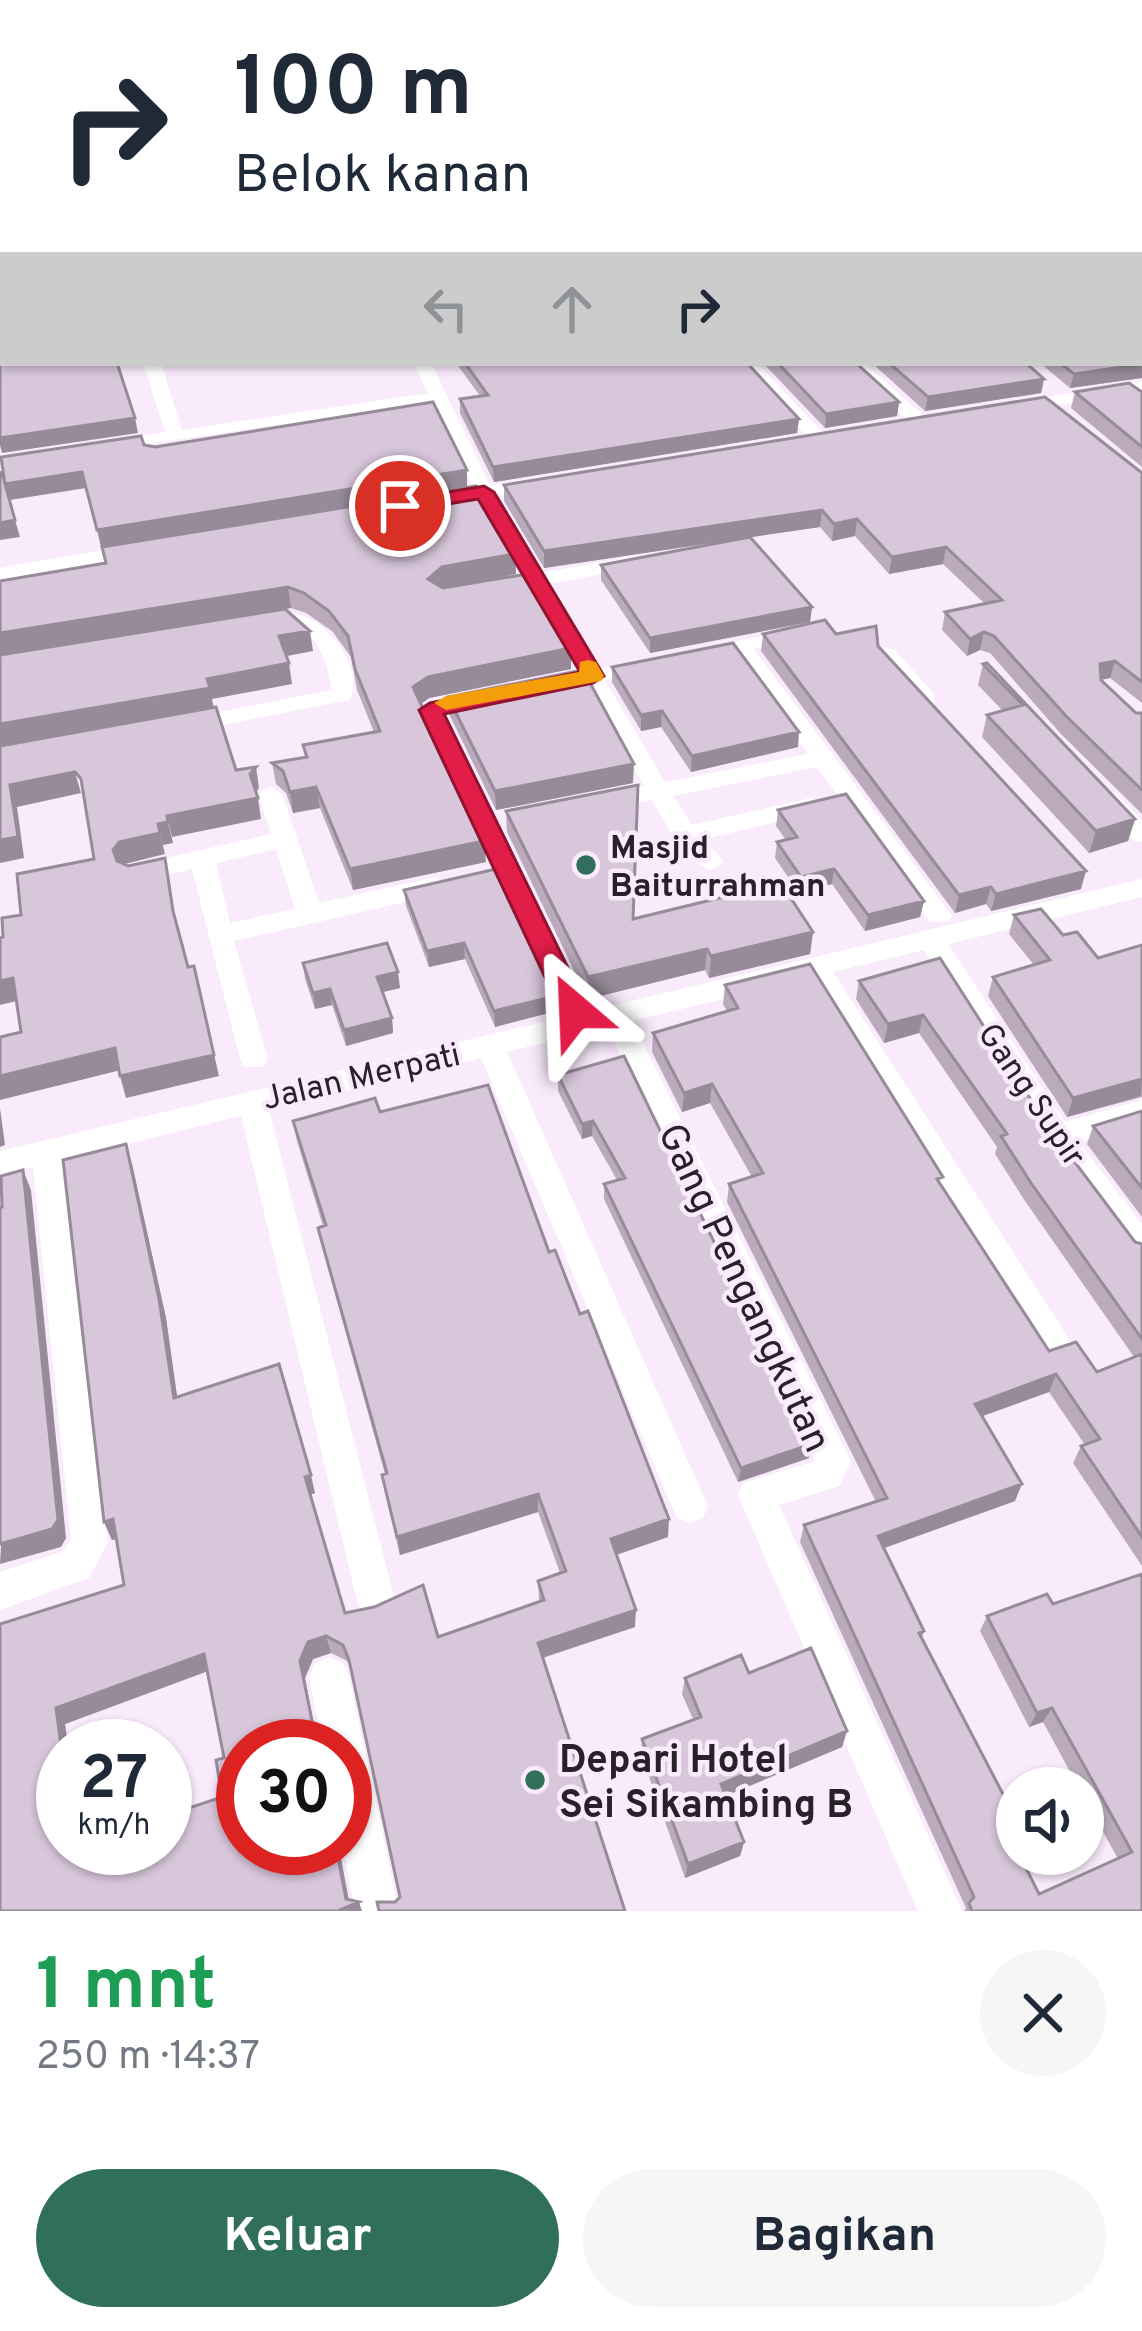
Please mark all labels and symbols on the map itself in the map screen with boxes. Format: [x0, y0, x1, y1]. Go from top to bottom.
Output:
pin [349, 455, 451, 557]
place label: Masjid Baiturrahman [610, 829, 826, 909]
marker: Masjid Baiturrahman [573, 852, 599, 878]
position arrow [512, 948, 638, 1074]
street label: Gang Supir [966, 1016, 1093, 1176]
street label: Jalan Merpati [259, 1036, 465, 1122]
street label: Gang Pengangkutan [644, 1117, 840, 1461]
speed limit sign: 30 [216, 1719, 372, 1875]
place label: Depari Hotel Sei Sikambing B [559, 1738, 853, 1832]
marker: Depari Hotel Sei Sikambing B [522, 1767, 548, 1793]

